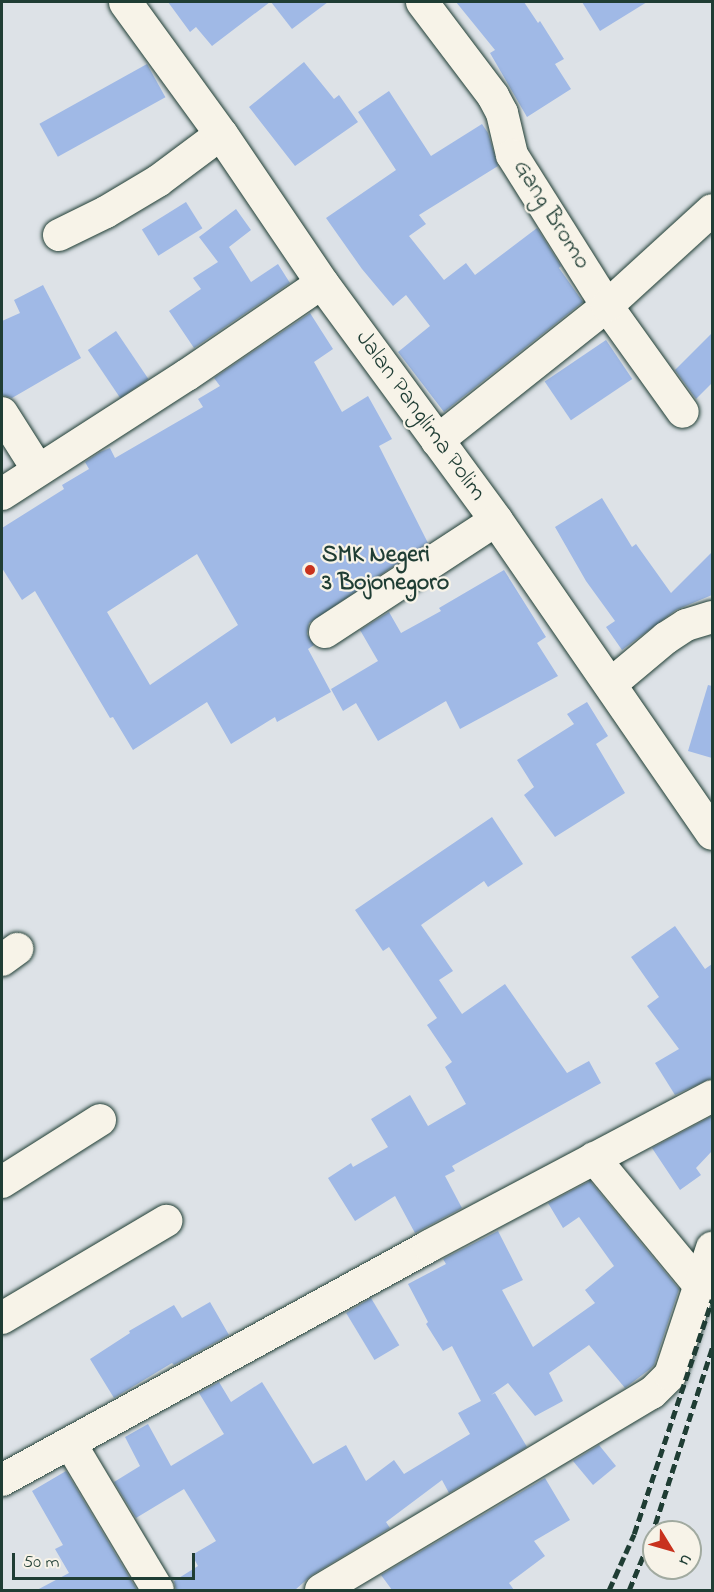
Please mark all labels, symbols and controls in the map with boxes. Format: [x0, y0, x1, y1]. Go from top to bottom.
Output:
street label: Gang Bromo [506, 155, 596, 275]
street label: Jalan Panglima Polim [348, 325, 492, 507]
place label: SMK Negeri 3 Bojonegoro [322, 542, 449, 598]
marker: SMK Negeri 3 Bojonegoro [303, 563, 317, 577]
north arrow [642, 1520, 702, 1580]
scale bar [15, 1541, 198, 1579]
text: U [672, 1548, 697, 1571]
text: 50 m [23, 1550, 60, 1576]

